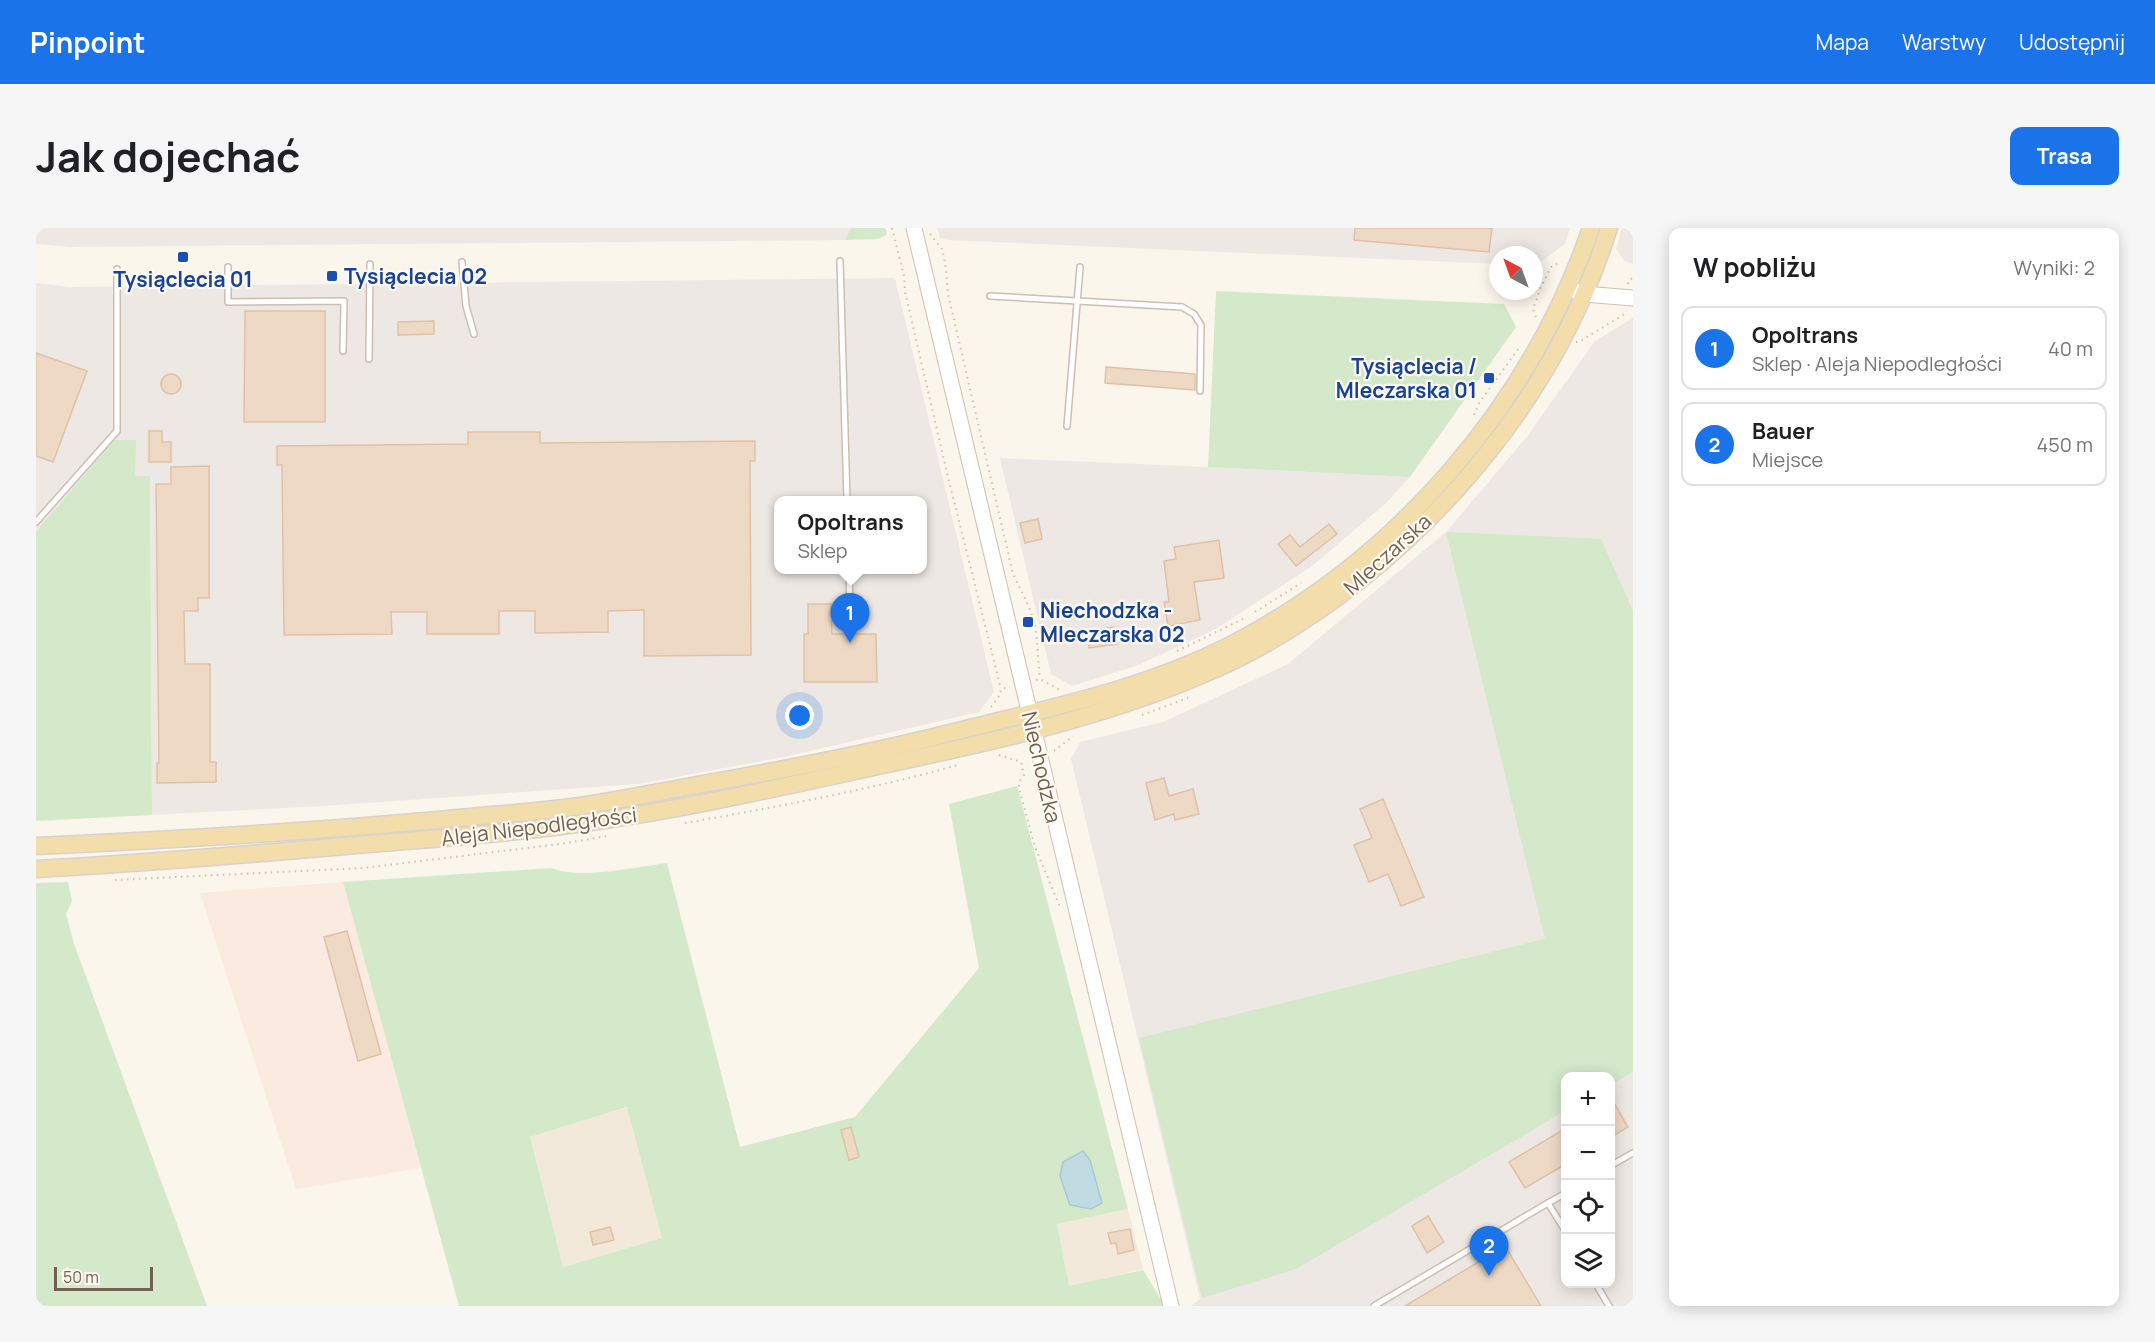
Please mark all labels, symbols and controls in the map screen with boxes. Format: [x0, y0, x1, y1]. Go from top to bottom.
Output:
text: Pinpoint [30, 23, 145, 61]
text: Mapa [1816, 28, 1869, 56]
text: Warstwy [1902, 28, 1986, 56]
text: Udostępnij [2019, 28, 2125, 56]
text: Jak dojechać [36, 127, 300, 185]
button: Trasa [2010, 127, 2119, 185]
north arrow [1489, 246, 1543, 300]
text: W pobliżu [1693, 249, 1816, 285]
marker: Tysiąclecia 01 [176, 250, 190, 264]
text: Wyniki: 2 [2013, 254, 2095, 281]
place label: Tysiąclecia 02 [344, 262, 487, 290]
place label: Tysiąclecia 01 [113, 265, 253, 293]
marker: Tysiąclecia 02 [325, 269, 339, 283]
text: Opoltrans [1752, 320, 1858, 350]
text: 1 [1710, 335, 1719, 362]
text: 40 m [2048, 335, 2093, 362]
text: Sklep · Aleja Niepodległości [1752, 350, 2002, 377]
place label: Tysiąclecia / Mleczarska 01 [1336, 352, 1477, 404]
marker: Tysiąclecia / Mleczarska 01 [1482, 371, 1496, 385]
text: Bauer [1752, 416, 1814, 446]
text: 2 [1709, 431, 1720, 458]
text: 450 m [2037, 431, 2093, 458]
text: Miejsce [1752, 446, 1823, 473]
popup [774, 496, 927, 574]
text: Opoltrans [797, 507, 904, 537]
street label: Mleczarska [1337, 507, 1437, 601]
text: Sklep [797, 537, 848, 564]
pin: 1 [830, 594, 870, 643]
place label: Niechodzka - Mleczarska 02 [1040, 596, 1185, 648]
marker: Niechodzka - Mleczarska 02 [1021, 615, 1035, 629]
your location [785, 701, 814, 730]
street label: Niechodzka [1016, 708, 1068, 826]
street label: Aleja Niepodległości [440, 800, 638, 852]
map controls [1561, 1072, 1615, 1288]
button: + [1561, 1072, 1615, 1126]
button: − [1561, 1126, 1615, 1180]
button: locate [1561, 1180, 1615, 1234]
pin: 2 [1470, 1226, 1508, 1276]
button: layers [1561, 1234, 1615, 1288]
scale bar [54, 1264, 153, 1292]
text: 50 m [63, 1266, 99, 1288]

